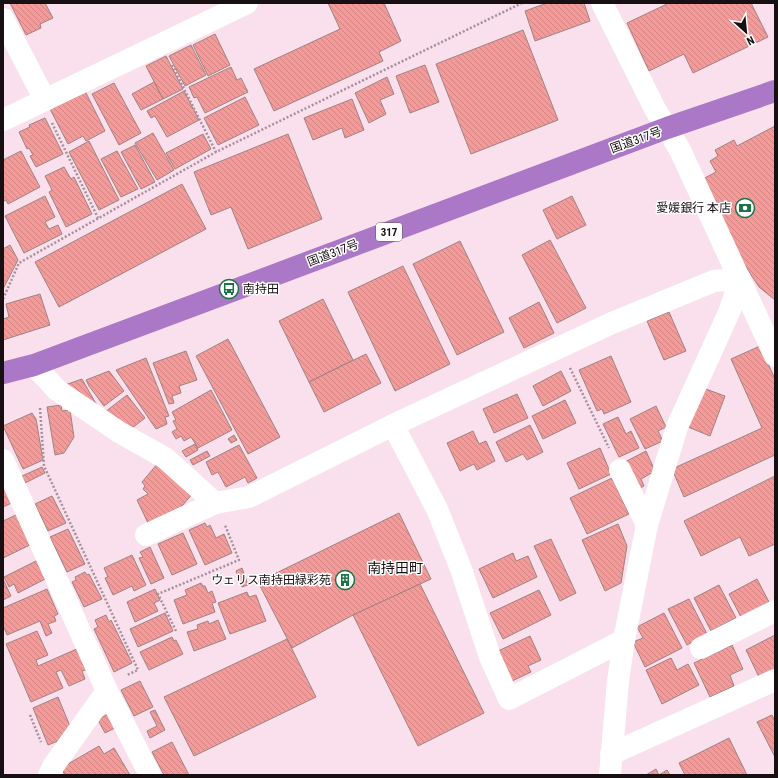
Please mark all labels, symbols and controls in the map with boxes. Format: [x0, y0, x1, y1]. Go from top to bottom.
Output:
north arrow [726, 12, 766, 52]
text: N [744, 33, 756, 48]
street label: 国道317号 [608, 124, 664, 156]
bank icon: 愛媛銀行 本店 [734, 197, 756, 219]
place label: 愛媛銀行 本店 [656, 201, 731, 215]
road number: 317 [376, 223, 402, 241]
street label: 国道317号 [305, 237, 361, 269]
bus stop icon: 南持田 [218, 278, 240, 300]
place label: 南持田 [243, 282, 279, 296]
district label: 南持田町 [367, 560, 423, 576]
building icon: ウェリス南持田緑彩苑 [334, 569, 356, 591]
place label: ウェリス南持田緑彩苑 [211, 573, 331, 587]

